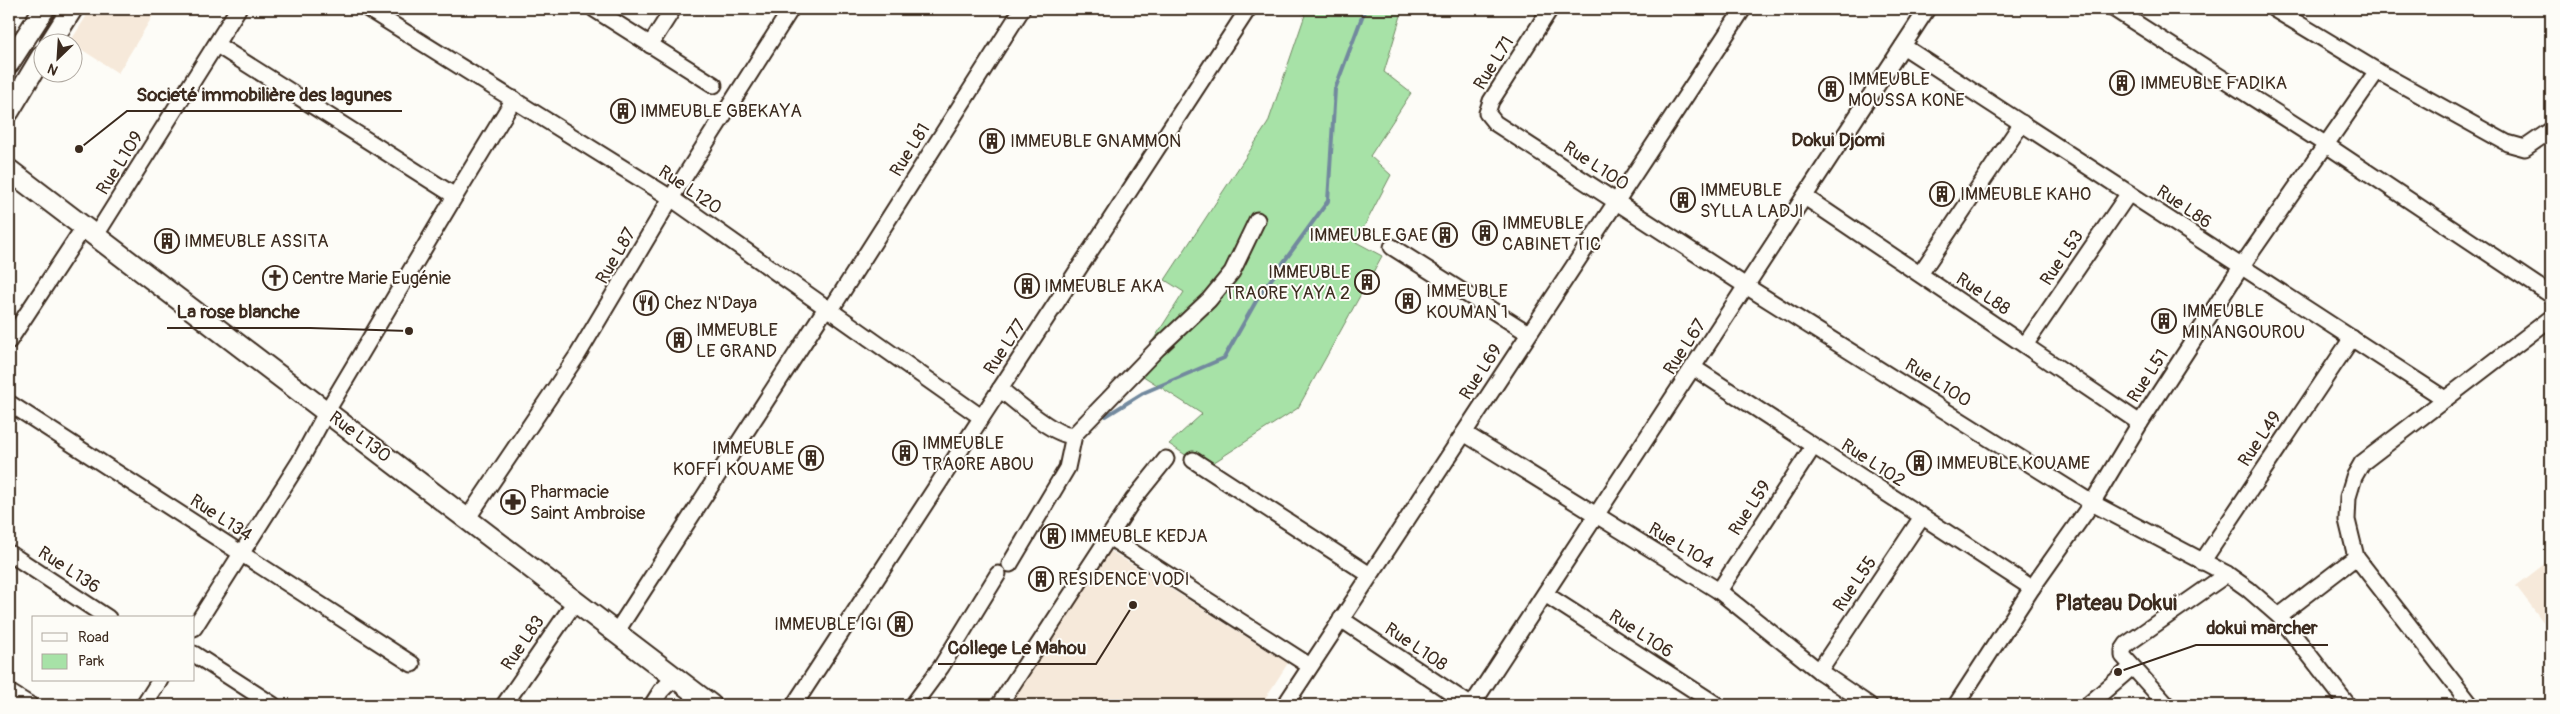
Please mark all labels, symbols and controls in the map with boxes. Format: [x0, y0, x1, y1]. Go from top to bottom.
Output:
north arrow [32, 32, 82, 82]
street label: Rue L71 [1469, 32, 1519, 94]
text: N [45, 60, 61, 79]
place label: IMMEUBLE MOUSSA KONE [1848, 68, 1965, 112]
building icon: IMMEUBLE FADIKA [2109, 70, 2135, 96]
place label: IMMEUBLE FADIKA [2140, 72, 2288, 95]
building icon: IMMEUBLE MOUSSA KONE [1818, 76, 1844, 102]
callout: Societé immobilière des lagunes [127, 77, 402, 111]
text: Societé immobilière des lagunes [136, 83, 392, 107]
building icon: IMMEUBLE GBEKAYA [610, 98, 636, 124]
place label: IMMEUBLE GBEKAYA [640, 100, 802, 123]
street label: Rue L81 [885, 119, 935, 181]
street label: Rue L109 [91, 127, 149, 199]
building icon: IMMEUBLE GNAMMON [979, 128, 1005, 154]
district label: Dokui Djomi [1791, 128, 1885, 152]
place label: IMMEUBLE GNAMMON [1010, 130, 1181, 153]
street label: Rue L100 [1559, 136, 1633, 196]
street label: Rue L120 [654, 160, 726, 220]
place label: IMMEUBLE SYLLA LADJI [1700, 179, 1804, 223]
street label: Rue L86 [2152, 180, 2216, 234]
building icon: IMMEUBLE KAHO [1929, 181, 1955, 207]
place label: IMMEUBLE KAHO [1960, 183, 2091, 206]
building icon: IMMEUBLE SYLLA LADJI [1670, 187, 1696, 213]
place label: IMMEUBLE CABINET TIC [1502, 212, 1601, 256]
building icon: IMMEUBLE CABINET TIC [1472, 220, 1498, 246]
building icon: IMMEUBLE GAE [1432, 222, 1458, 248]
street label: Rue L87 [591, 223, 641, 288]
place label: IMMEUBLE GAE [1309, 224, 1428, 247]
street label: Rue L53 [2035, 226, 2089, 290]
building icon: IMMEUBLE ASSITA [154, 228, 180, 254]
place label: IMMEUBLE ASSITA [184, 230, 329, 253]
place label: IMMEUBLE TRAORE YAYA 2 [1225, 261, 1350, 305]
church icon: Centre Marie Eugénie [262, 265, 288, 291]
place label: Centre Marie Eugénie [292, 267, 451, 290]
street label: Rue L88 [1951, 268, 2015, 320]
building icon: IMMEUBLE TRAORE YAYA 2 [1354, 269, 1380, 295]
building icon: IMMEUBLE AKA [1014, 273, 1040, 299]
place label: IMMEUBLE AKA [1044, 275, 1164, 298]
place label: IMMEUBLE KOUMAN 1 [1426, 280, 1508, 324]
building icon: IMMEUBLE KOUMAN 1 [1395, 288, 1421, 314]
restaurant icon: Chez N'Daya [633, 290, 659, 316]
place label: Chez N'Daya [664, 292, 757, 315]
callout: La rose blanche [167, 294, 310, 328]
text: La rose blanche [176, 300, 300, 324]
place label: IMMEUBLE MINANGOUROU [2182, 300, 2305, 344]
building icon: IMMEUBLE MINANGOUROU [2151, 308, 2177, 334]
street label: Rue L67 [1658, 314, 1712, 379]
street label: Rue L77 [979, 315, 1032, 379]
place label: IMMEUBLE LE GRAND [696, 319, 778, 363]
building icon: IMMEUBLE LE GRAND [666, 327, 692, 353]
street label: Rue L69 [1454, 340, 1508, 404]
street label: Rue L51 [2122, 345, 2174, 407]
street label: Rue L100 [1901, 354, 1975, 412]
street label: Rue L130 [324, 406, 396, 468]
street label: Rue L49 [2233, 407, 2287, 471]
place label: IMMEUBLE TRAORE ABOU [922, 432, 1034, 476]
street label: Rue L102 [1837, 434, 1909, 492]
place label: IMMEUBLE KOFFI KOUAME [673, 437, 794, 481]
building icon: IMMEUBLE TRAORE ABOU [892, 440, 918, 466]
building icon: IMMEUBLE KOFFI KOUAME [798, 445, 824, 471]
building icon: IMMEUBLE KOUAME [1906, 450, 1932, 476]
place label: IMMEUBLE KOUAME [1936, 452, 2090, 475]
street label: Rue L59 [1724, 476, 1776, 540]
place label: Pharmacie Saint Ambroise [530, 481, 645, 525]
street label: Rue L134 [185, 489, 257, 547]
pharmacy icon: Pharmacie Saint Ambroise [500, 489, 526, 515]
street label: Rue L104 [1644, 518, 1718, 575]
building icon: IMMEUBLE KEDJA [1040, 523, 1066, 549]
place label: IMMEUBLE KEDJA [1070, 525, 1208, 548]
street label: Rue L136 [33, 541, 105, 599]
street label: Rue L55 [1828, 552, 1882, 616]
building icon: RESIDENCE VODI [1028, 566, 1054, 592]
place label: RESIDENCE VODI [1058, 568, 1189, 591]
district label: Plateau Dokui [2055, 589, 2177, 617]
street label: Rue L106 [1604, 605, 1678, 663]
street label: Rue L83 [496, 611, 550, 675]
building icon: IMMEUBLE IGI [887, 611, 913, 637]
callout: dokui marcher [2196, 611, 2328, 645]
place label: IMMEUBLE IGI [774, 613, 882, 636]
legend [32, 616, 195, 682]
text: dokui marcher [2206, 616, 2318, 640]
street label: Rue L108 [1380, 618, 1452, 676]
text: Road [78, 628, 109, 647]
callout: College Le Mahou [938, 630, 1096, 664]
text: College Le Mahou [948, 636, 1086, 660]
text: Park [78, 652, 105, 671]

